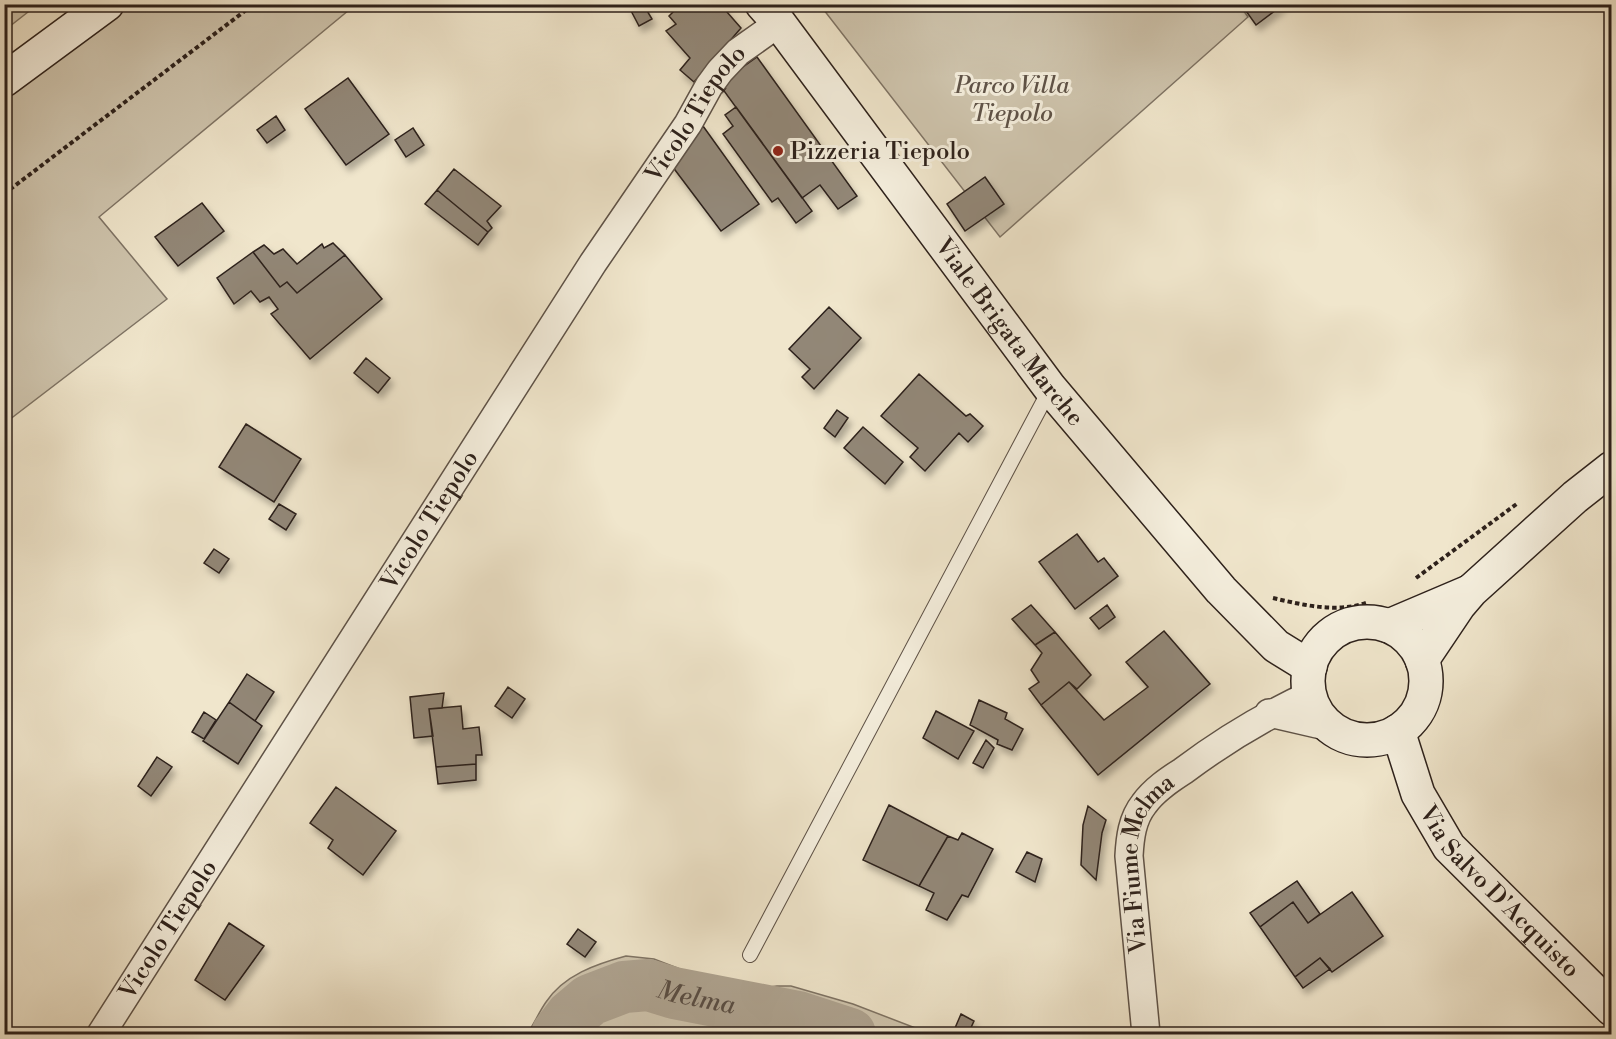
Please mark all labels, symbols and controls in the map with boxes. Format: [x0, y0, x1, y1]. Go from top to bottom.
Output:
street label: Vicolo Tiepolo [638, 39, 753, 189]
park label: Parco Villa Tiepolo [954, 71, 1070, 129]
place label: Pizzeria Tiepolo [790, 137, 970, 167]
marker: Pizzeria Tiepolo [771, 144, 785, 158]
street label: Viale Brigata Marche [927, 232, 1090, 433]
street label: Vicolo Tiepolo [374, 445, 486, 597]
street label: Via Fiume Melma [1115, 767, 1181, 956]
street label: Via Salvo D'Acquisto [1412, 799, 1586, 984]
street label: Vicolo Tiepolo [112, 855, 224, 1006]
water label: Melma [653, 974, 738, 1022]

